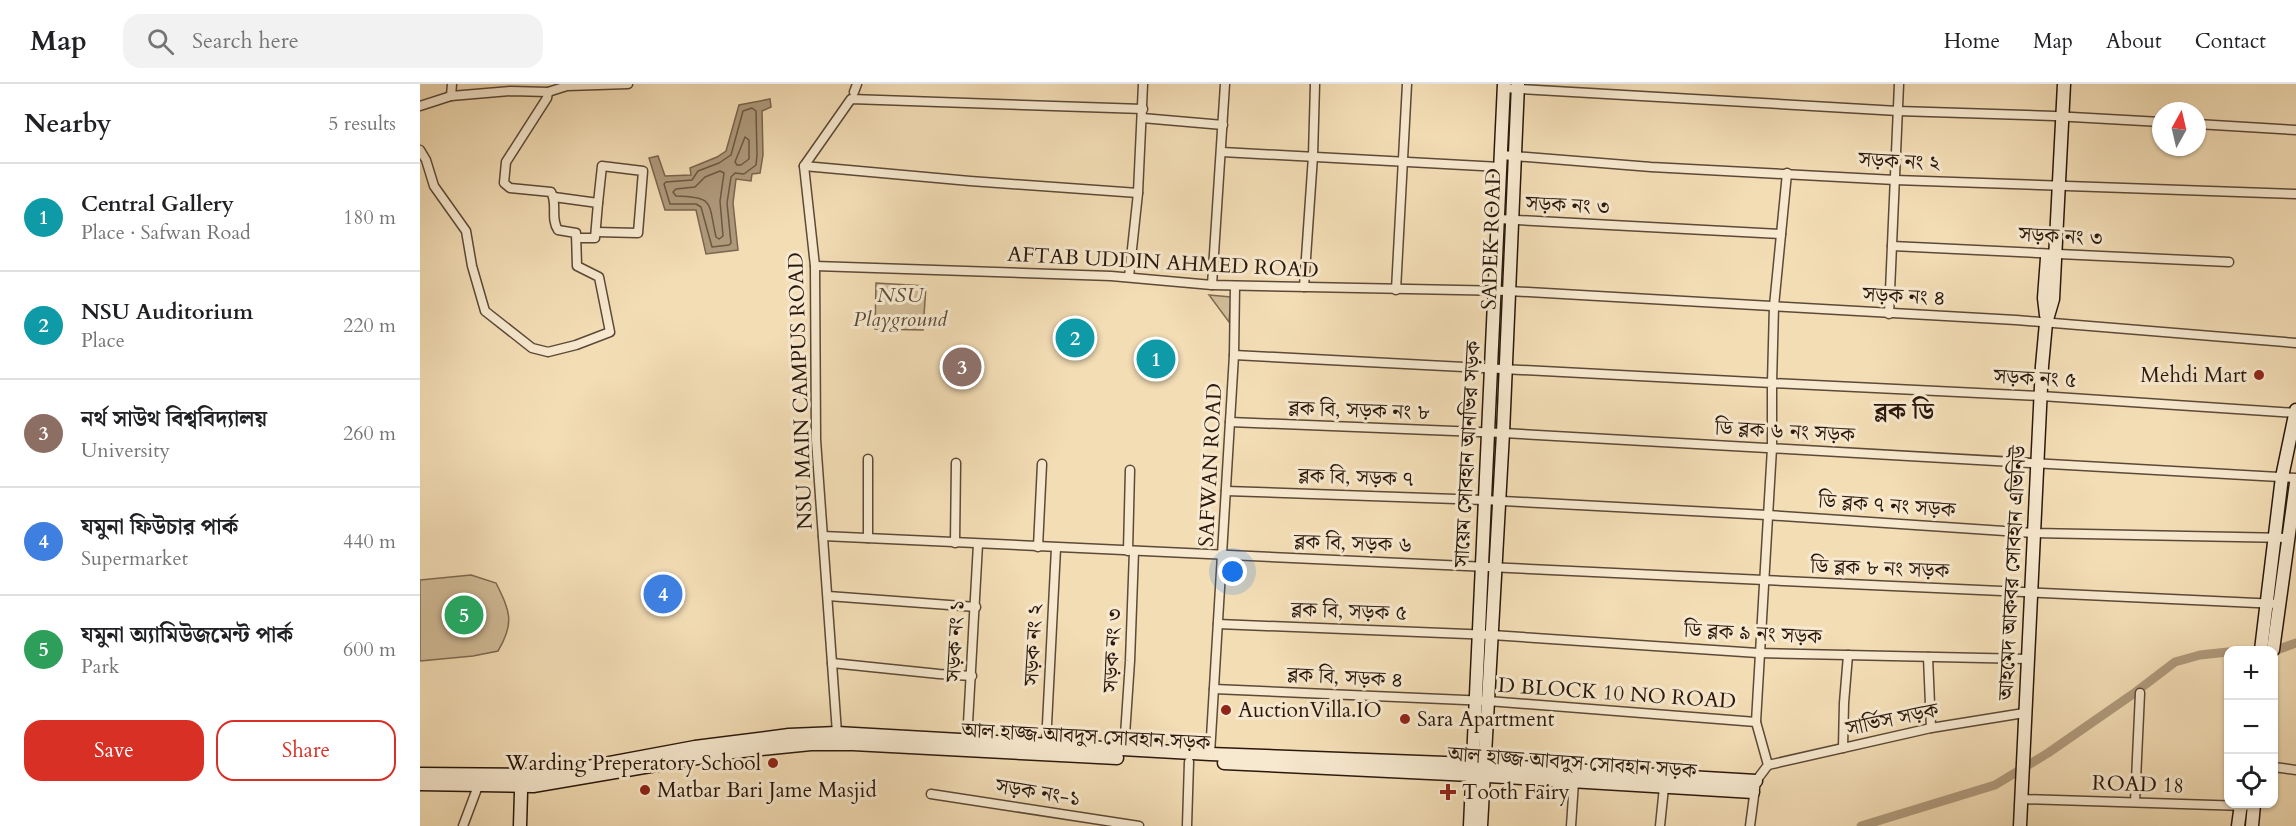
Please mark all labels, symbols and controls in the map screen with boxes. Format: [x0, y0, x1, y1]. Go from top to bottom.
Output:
search box [123, 14, 543, 68]
text: Map [30, 22, 87, 60]
icon: search [144, 25, 177, 58]
text: Search here [192, 26, 299, 56]
text: Home [1944, 27, 2000, 56]
text: Map [2033, 27, 2073, 56]
text: About [2106, 27, 2162, 56]
text: Contact [2195, 27, 2266, 56]
north arrow [2152, 102, 2206, 156]
text: Nearby [24, 106, 112, 141]
text: 5 results [328, 110, 396, 137]
street label: সড়ক নং ২ [1857, 145, 1942, 178]
street label: SADEK ROAD [1475, 168, 1508, 310]
text: Central Gallery [81, 189, 234, 219]
street label: সড়ক নং ৩ [1524, 189, 1611, 222]
text: 1 [38, 204, 49, 231]
text: 180 m [343, 204, 396, 231]
text: Place · Safwan Road [81, 219, 251, 246]
street label: সড়ক নং ৩ [2017, 220, 2104, 253]
street label: AFTAB UDDIN AHMED ROAD [1007, 240, 1319, 285]
street label: NSU MAIN CAMPUS ROAD [781, 252, 820, 530]
street label: সড়ক নং ৪ [1861, 280, 1946, 313]
park label: NSU Playground [853, 281, 948, 334]
text: NSU Auditorium [81, 297, 253, 327]
text: 2 [38, 312, 49, 339]
text: 220 m [343, 312, 396, 339]
pin: 2 [1056, 316, 1094, 360]
text: Place [81, 327, 125, 354]
pin: 1 [1136, 336, 1176, 382]
street label: সায়েম সোবহান আনভির সড়ক [1447, 339, 1488, 569]
pin: 3 [942, 344, 982, 390]
place label: Mehdi Mart [2140, 361, 2247, 390]
street label: সড়ক নং ৫ [1992, 362, 2077, 395]
marker: Mehdi Mart [2252, 368, 2266, 382]
street label: SAFWAN ROAD [1192, 382, 1229, 548]
street label: ব্লক বি, সড়ক নং ৮ [1287, 394, 1430, 427]
district label: ব্লক ডি [1873, 395, 1935, 428]
text: নর্থ সাউথ বিশ্ববিদ্যালয় [81, 404, 267, 434]
street label: ডি ব্লক ৬ নং সড়ক [1713, 413, 1857, 450]
text: 3 [38, 420, 49, 447]
text: 260 m [343, 420, 396, 447]
text: University [81, 437, 170, 464]
street label: আহমেদ আকবর সোবহান এভিনিউ [1991, 444, 2034, 702]
street label: ব্লক বি, সড়ক ৭ [1297, 461, 1414, 494]
street label: ডি ব্লক ৭ নং সড়ক [1817, 486, 1958, 525]
text: যমুনা ফিউচার পার্ক [81, 512, 238, 542]
street label: ব্লক বি, সড়ক ৬ [1292, 527, 1413, 560]
text: 4 [38, 528, 49, 555]
text: 440 m [343, 528, 396, 555]
text: Supermarket [81, 545, 188, 572]
street label: ডি ব্লক ৮ নং সড়ক [1809, 552, 1951, 585]
your location [1218, 557, 1247, 586]
pin: 4 [644, 572, 682, 616]
pin: 5 [444, 592, 483, 638]
street label: ব্লক বি, সড়ক ৫ [1289, 595, 1408, 628]
street label: সড়ক নং ১ [939, 599, 972, 684]
street label: সড়ক নং ২ [1017, 602, 1050, 687]
street label: সড়ক নং ৩ [1096, 607, 1129, 694]
street label: ডি ব্লক ৯ নং সড়ক [1682, 615, 1824, 652]
text: যমুনা অ্যামিউজমেন্ট পার্ক [81, 620, 293, 650]
text: 5 [38, 636, 49, 663]
text: 600 m [343, 636, 396, 663]
map controls [2224, 646, 2278, 808]
button: + [2224, 646, 2278, 700]
text: Park [81, 653, 119, 680]
street label: ব্লক বি, সড়ক ৪ [1285, 660, 1404, 695]
street label: D BLOCK 10 NO ROAD [1497, 671, 1737, 716]
street label: সার্ভিস সড়ক [1842, 695, 1942, 744]
place label: AuctionVilla.IO [1238, 696, 1382, 725]
button: − [2224, 700, 2278, 754]
marker: AuctionVilla.IO [1219, 703, 1233, 717]
place label: Sara Apartment [1417, 705, 1555, 734]
marker: Sara Apartment [1398, 712, 1412, 726]
street label: আল হাজ্জ আবদুস সোবহান সড়ক [960, 715, 1212, 758]
button: Save [24, 720, 204, 781]
button: Share [216, 720, 396, 781]
street label: আল হাজ্জ আবদুস সোবহান সড়ক [1446, 739, 1699, 786]
place label: Warding Preperatory School [505, 749, 761, 778]
button: locate [2224, 754, 2278, 808]
marker: Warding Preperatory School [766, 756, 780, 770]
street label: ROAD 18 [2092, 768, 2184, 801]
street label: সড়ক নং-১ [992, 771, 1082, 814]
place label: Matbar Bari Jame Masjid [657, 776, 877, 805]
place label: Tooth Fairy [1462, 778, 1570, 807]
marker: Matbar Bari Jame Masjid [638, 783, 652, 797]
marker: Tooth Fairy [1439, 783, 1457, 801]

